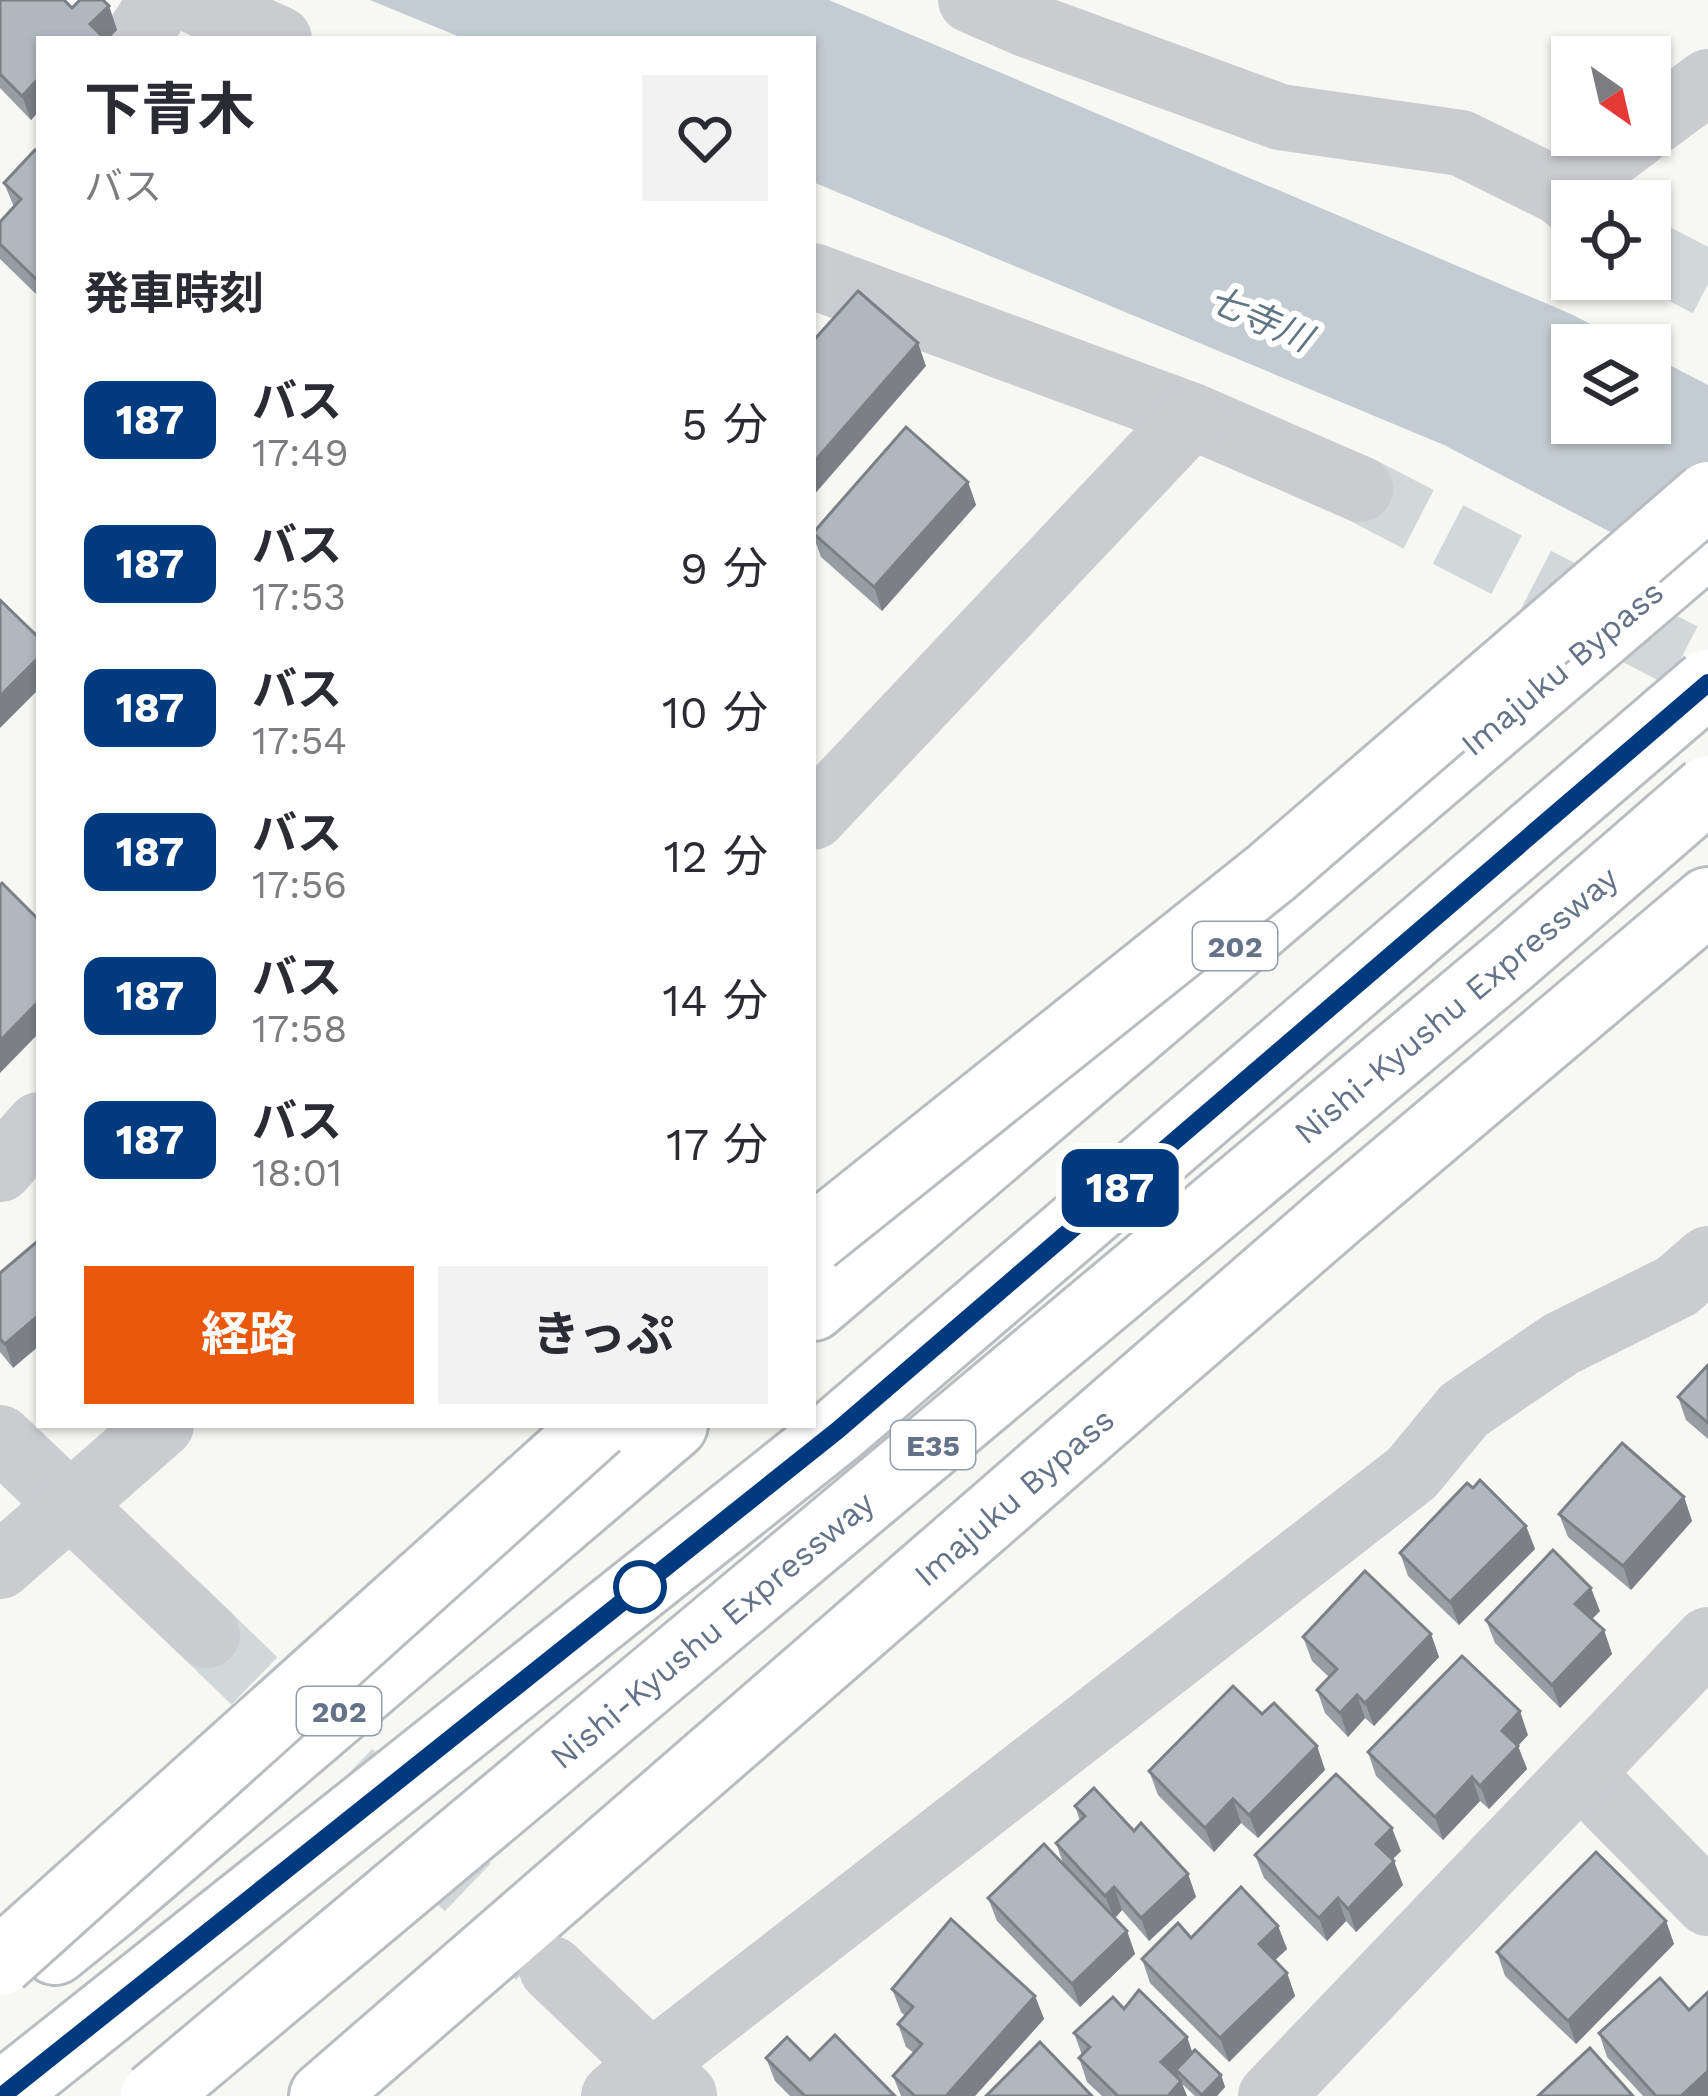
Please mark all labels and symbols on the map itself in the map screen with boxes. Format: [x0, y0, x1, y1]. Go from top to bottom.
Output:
north arrow [1551, 36, 1671, 156]
water label: 七寺川 [1202, 278, 1322, 362]
street label: Imajuku Bypass [1453, 572, 1671, 764]
street label: Nishi-Kyushu Expressway [1286, 858, 1626, 1152]
road number: 202 [1193, 922, 1277, 970]
line badge: 187 [1051, 1149, 1189, 1227]
street label: Imajuku Bypass [906, 1400, 1122, 1594]
road number: E35 [891, 1421, 975, 1469]
street label: Nishi-Kyushu Expressway [542, 1483, 882, 1777]
unlabelled marker [615, 1562, 665, 1612]
road number: 202 [297, 1687, 381, 1735]

